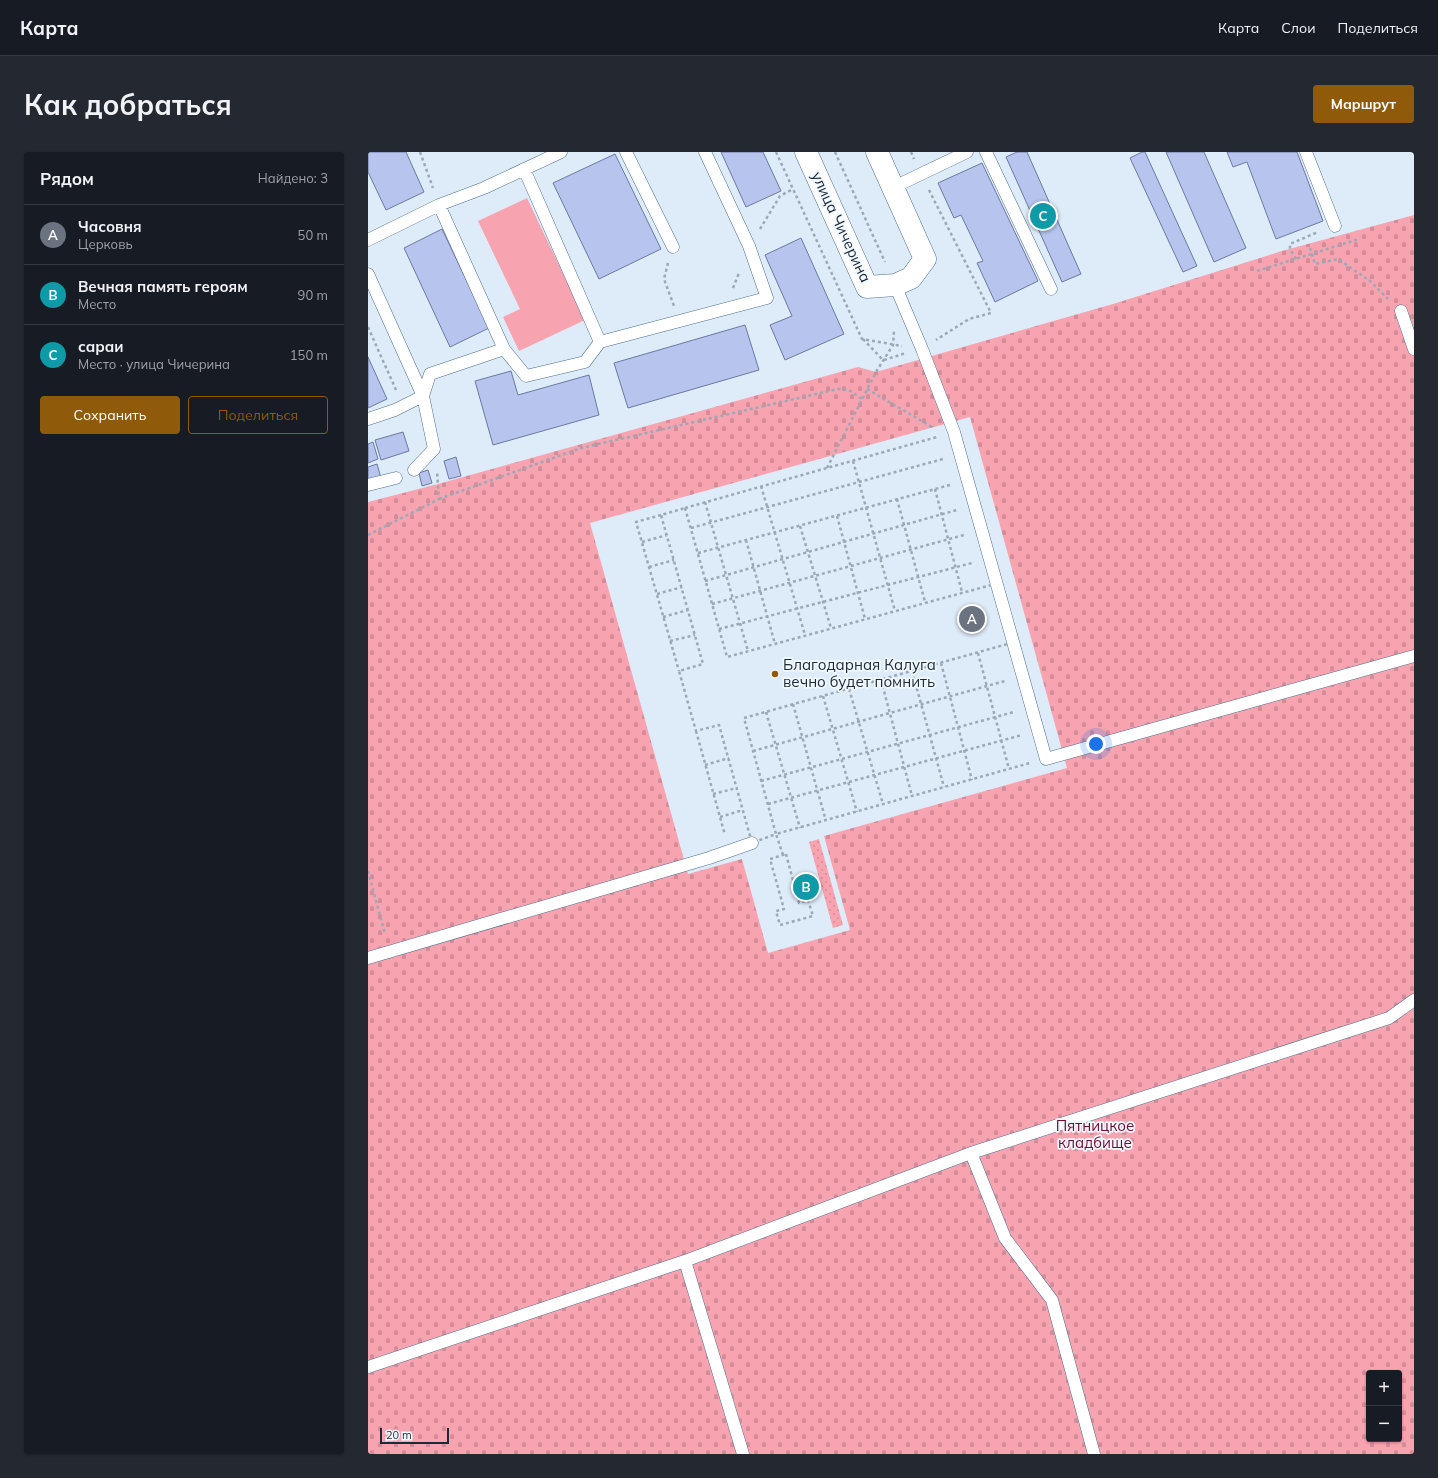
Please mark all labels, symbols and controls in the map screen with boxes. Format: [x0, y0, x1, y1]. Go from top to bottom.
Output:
text: Карта [20, 16, 78, 40]
text: Карта [1218, 19, 1259, 37]
text: Слои [1281, 19, 1316, 37]
text: Поделиться [1338, 19, 1418, 37]
button: Маршрут [1313, 85, 1414, 123]
text: Как добраться [24, 87, 232, 122]
text: Рядом [40, 168, 94, 189]
street label: улица Чичерина [808, 168, 875, 285]
text: Найдено: 3 [258, 170, 328, 186]
pin: C [1030, 201, 1056, 231]
text: Часовня [78, 217, 142, 236]
text: A [48, 227, 58, 243]
text: 50 m [298, 227, 328, 243]
text: Церковь [78, 236, 133, 252]
text: Вечная память героям [78, 277, 248, 296]
text: B [49, 287, 57, 303]
text: 90 m [298, 287, 328, 303]
text: Место [78, 296, 116, 312]
text: сараи [78, 337, 124, 356]
text: C [49, 347, 57, 363]
text: 150 m [290, 347, 328, 363]
text: Место · улица Чичерина [78, 356, 230, 372]
button: Сохранить [40, 396, 180, 434]
button: Поделиться [188, 396, 328, 434]
pin: A [959, 604, 985, 634]
place label: Благодарная Калуга вечно будет помнить [783, 655, 936, 691]
marker: Благодарная Калуга вечно будет помнить [770, 669, 780, 679]
your location [1086, 734, 1106, 754]
pin: B [793, 872, 819, 902]
park label: Пятницкое кладбище [1056, 1116, 1134, 1152]
map controls [1366, 1370, 1402, 1442]
button: + [1366, 1370, 1402, 1406]
button: − [1366, 1406, 1402, 1442]
scale bar [380, 1426, 449, 1445]
text: 20 m [386, 1428, 412, 1442]

